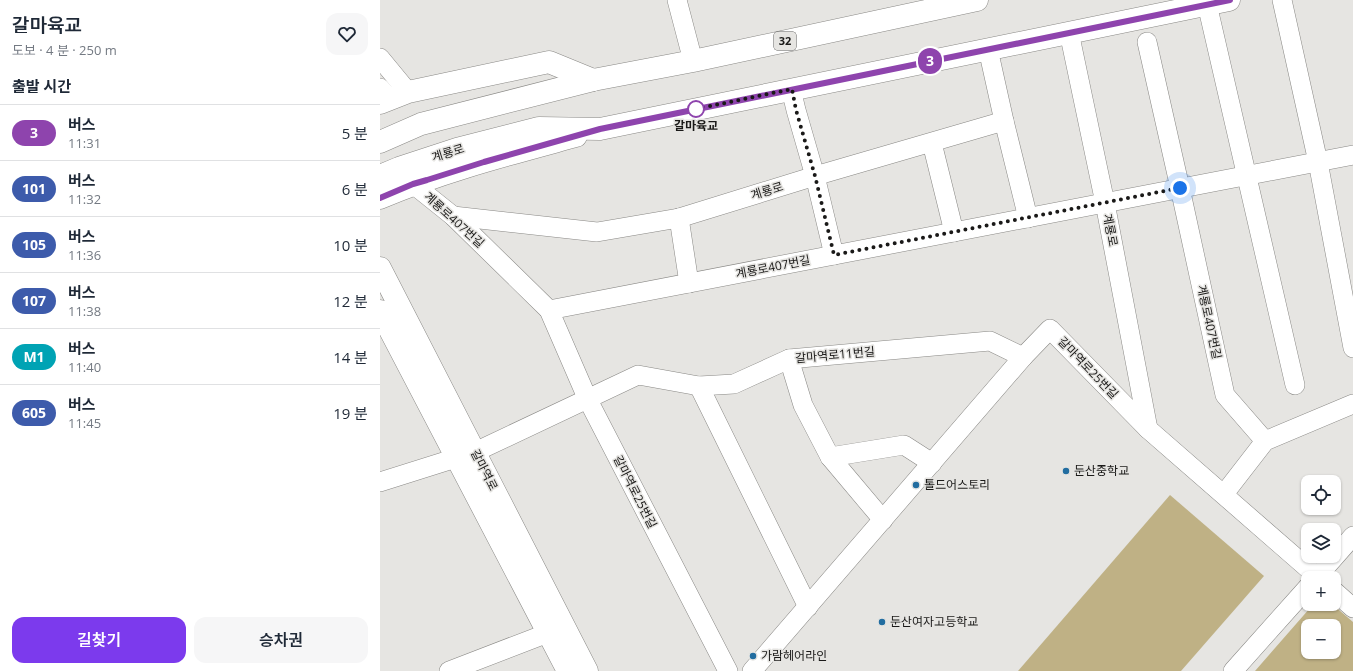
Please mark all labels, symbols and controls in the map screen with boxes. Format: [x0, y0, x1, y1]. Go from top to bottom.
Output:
text: 갈마육교 [12, 12, 82, 38]
button: heart [326, 13, 368, 55]
road number: 32 [774, 32, 796, 50]
text: 도보 · 4 분 · 250 m [12, 41, 117, 59]
line badge: 3 [917, 48, 943, 74]
text: 3 [926, 51, 934, 70]
text: 출발 시간 [12, 76, 71, 96]
marker: 갈마육교 [687, 100, 705, 118]
text: 버스 [68, 114, 96, 134]
place label: 갈마육교 [674, 117, 718, 134]
text: 3 [30, 123, 38, 142]
text: 5 분 [342, 123, 368, 143]
text: 11:31 [68, 134, 101, 152]
street label: 계룡로 [430, 140, 466, 165]
text: 버스 [68, 170, 96, 190]
street label: 계룡로 [749, 178, 785, 203]
your location [1170, 178, 1190, 198]
text: 101 [22, 179, 46, 198]
text: 6 분 [342, 179, 368, 199]
street label: 계룡로407번길 [420, 188, 488, 251]
text: 11:32 [68, 190, 101, 208]
street label: 계룡로 [1099, 212, 1122, 248]
text: 버스 [68, 226, 96, 246]
text: 105 [22, 235, 46, 254]
text: 10 분 [333, 235, 368, 255]
text: 11:36 [68, 246, 101, 264]
street label: 계룡로407번길 [734, 251, 812, 282]
text: 버스 [68, 282, 96, 302]
street label: 계룡로407번길 [1193, 283, 1226, 361]
text: 107 [22, 291, 46, 310]
text: 12 분 [333, 291, 368, 311]
text: 11:38 [68, 302, 101, 320]
street label: 갈마역로25번길 [1054, 333, 1122, 402]
text: 버스 [68, 338, 96, 358]
street label: 갈마역로11번길 [794, 343, 876, 366]
text: M1 [23, 347, 45, 366]
text: 14 분 [333, 347, 368, 367]
text: 11:40 [68, 358, 101, 376]
text: 버스 [68, 394, 96, 414]
text: 605 [22, 403, 46, 422]
text: 19 분 [333, 403, 368, 423]
text: 11:45 [68, 414, 101, 432]
street label: 갈마역로 [467, 446, 502, 493]
street label: 갈마역로25번길 [610, 452, 661, 531]
place label: 둔산중학교 [1074, 462, 1129, 479]
marker: 둔산중학교 [1061, 466, 1071, 476]
map controls [1301, 475, 1341, 659]
button: locate [1301, 475, 1341, 515]
place label: 톨드어스토리 [924, 476, 990, 493]
marker: 톨드어스토리 [911, 480, 921, 490]
button: layers [1301, 523, 1341, 563]
button: + [1301, 571, 1341, 611]
place label: 둔산여자고등학교 [890, 613, 978, 630]
button: 길찾기 [12, 617, 186, 663]
button: 승차권 [194, 617, 368, 663]
marker: 둔산여자고등학교 [877, 617, 887, 627]
button: − [1301, 619, 1341, 659]
place label: 가람헤어라인 [761, 647, 827, 664]
marker: 가람헤어라인 [748, 651, 758, 661]

